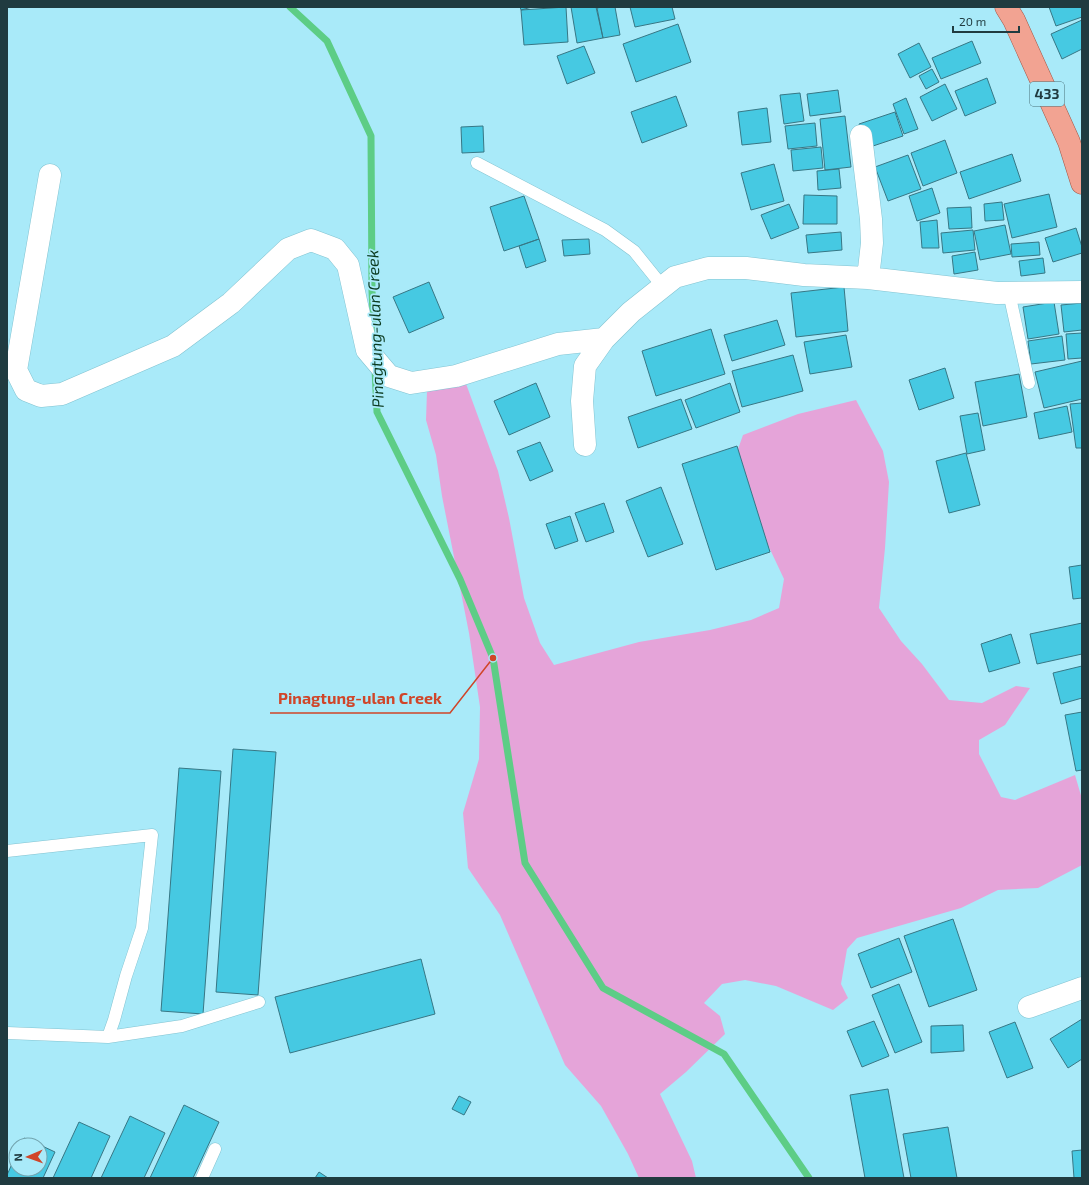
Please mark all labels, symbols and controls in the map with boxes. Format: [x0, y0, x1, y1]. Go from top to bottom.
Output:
scale bar [953, 8, 1019, 34]
text: 20 m [959, 14, 986, 28]
road number: 433 [1030, 82, 1064, 106]
water label: Pinagtung-ulan Creek [362, 250, 387, 408]
callout: Pinagtung-ulan Creek [270, 685, 450, 713]
text: Pinagtung-ulan Creek [278, 688, 442, 707]
north arrow [8, 1137, 48, 1177]
text: N [11, 1153, 24, 1162]

